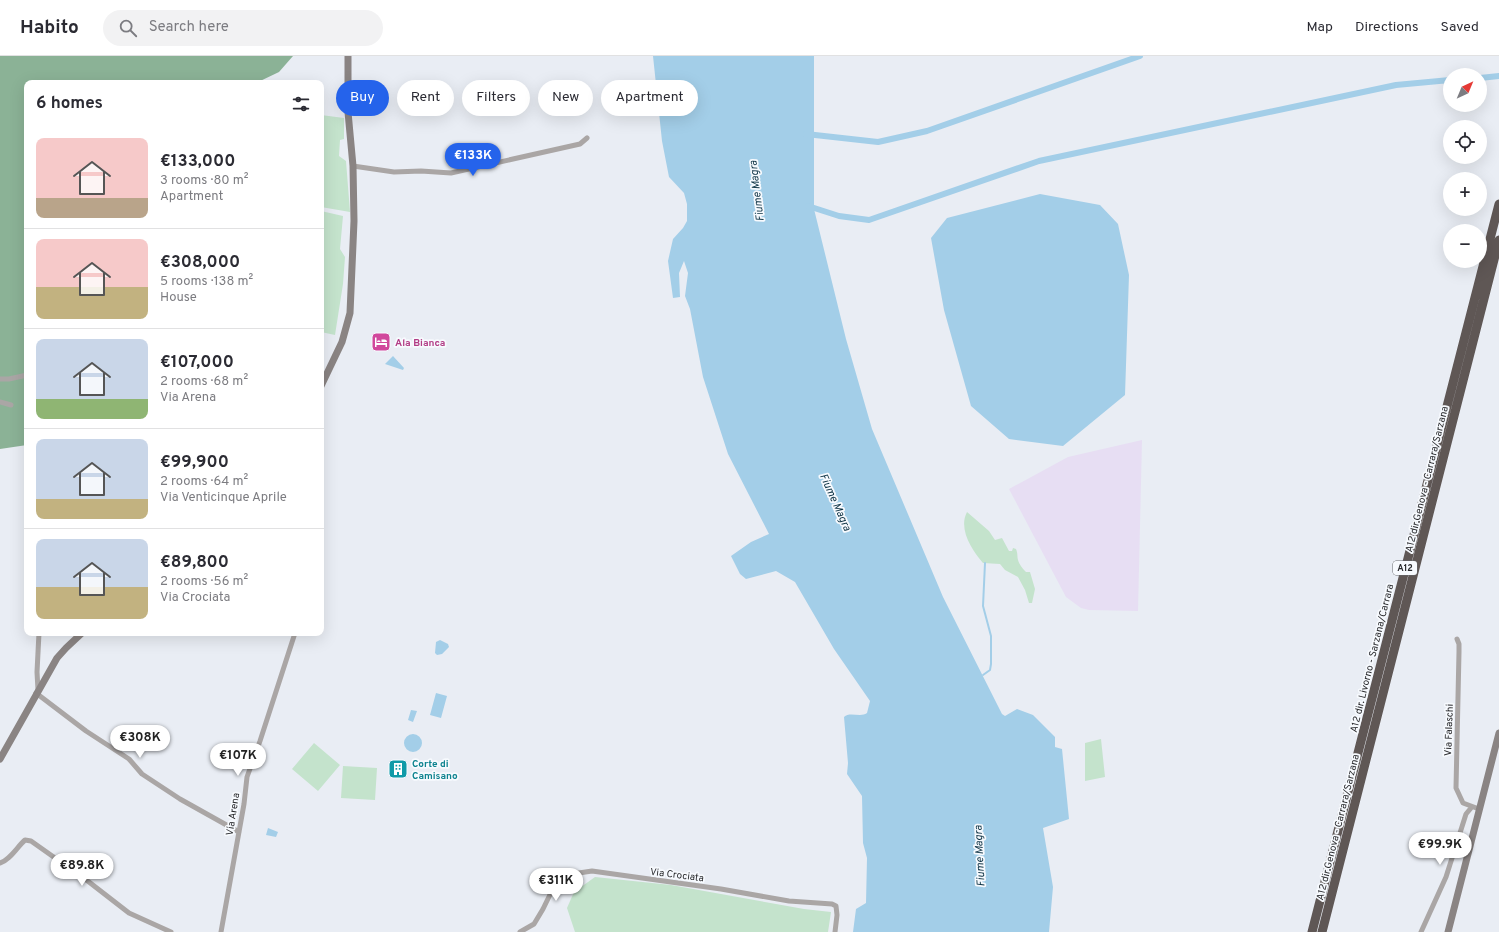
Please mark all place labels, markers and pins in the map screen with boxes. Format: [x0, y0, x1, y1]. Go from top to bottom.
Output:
pin: €133K [445, 143, 501, 177]
hotel icon: Ala Bianca [370, 331, 392, 353]
place label: Ala Bianca [395, 337, 445, 350]
pin: €308K [112, 725, 168, 759]
pin: €107K [210, 743, 266, 777]
building icon: Corte di Camisano [387, 758, 409, 780]
place label: Corte di Camisano [412, 758, 458, 783]
pin: €99.9K [1407, 832, 1473, 866]
pin: €89.8K [49, 853, 115, 887]
pin: €311K [528, 868, 584, 902]

